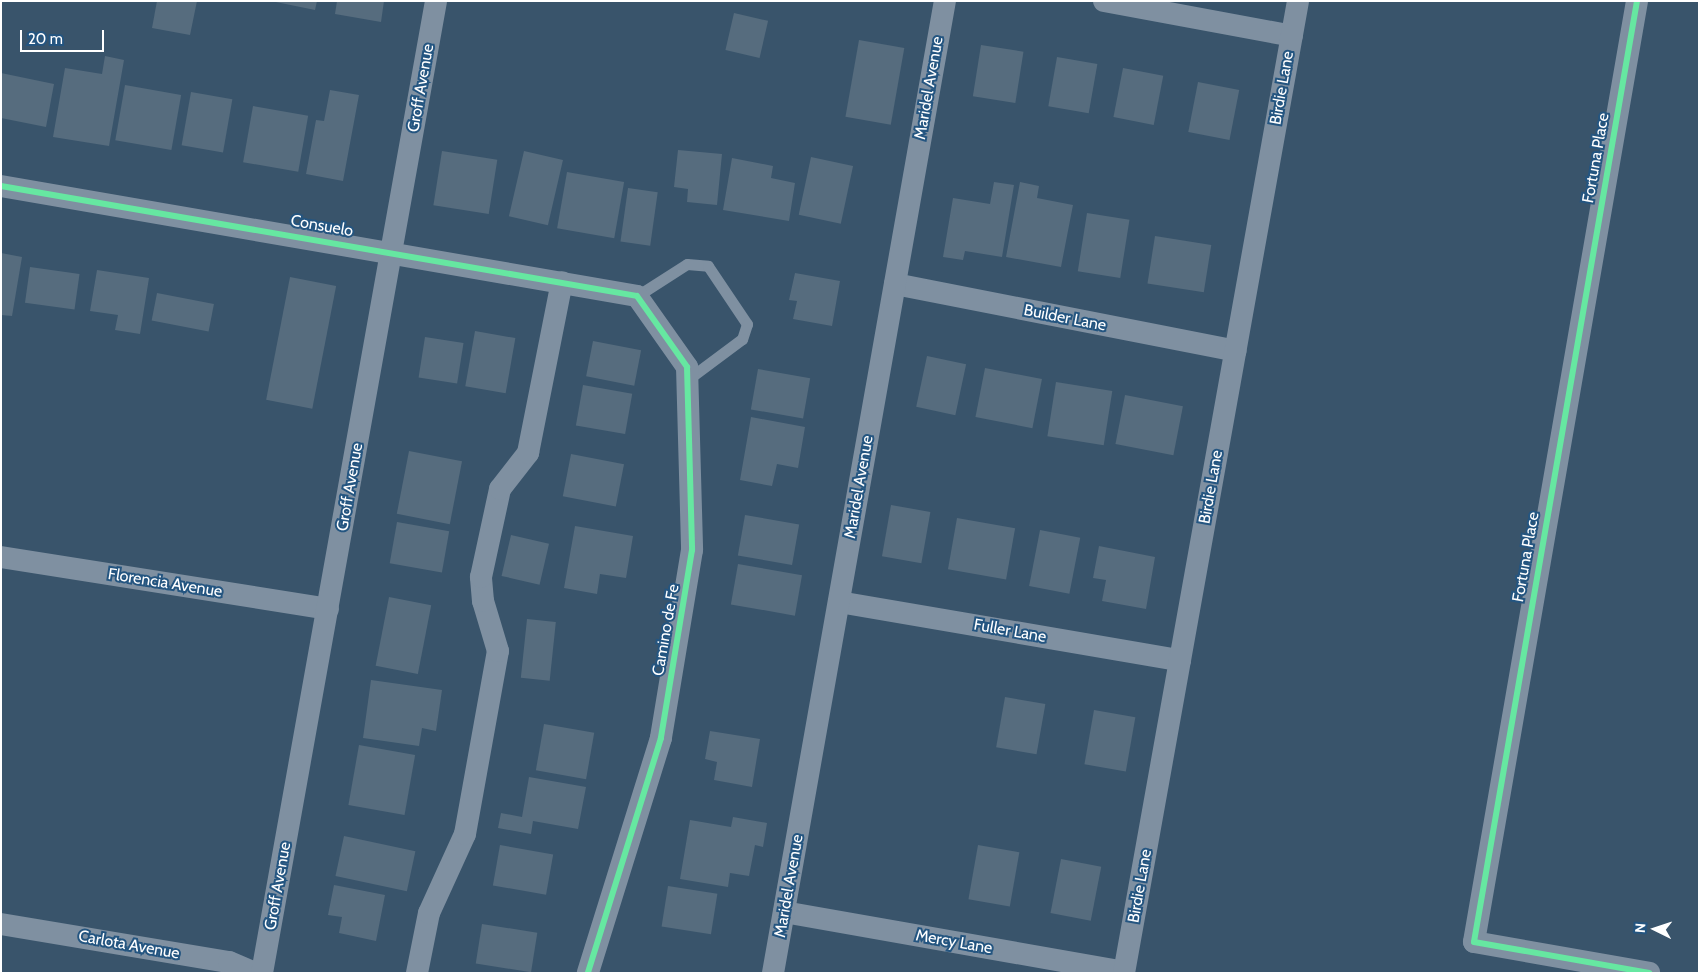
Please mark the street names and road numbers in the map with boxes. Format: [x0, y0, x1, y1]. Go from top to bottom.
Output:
street label: Maridel Avenue [910, 35, 948, 141]
street label: Groff Avenue [404, 42, 438, 134]
street label: Birdie Lane [1266, 50, 1298, 126]
street label: Fortuna Place [1579, 111, 1613, 205]
street label: Consuelo [289, 211, 355, 241]
street label: Builder Lane [1022, 301, 1108, 335]
street label: Maridel Avenue [840, 434, 878, 540]
street label: Groff Avenue [333, 441, 367, 533]
street label: Birdie Lane [1195, 449, 1227, 525]
street label: Fortuna Place [1509, 510, 1543, 604]
street label: Florencia Avenue [106, 564, 224, 602]
street label: Camino de Fe [648, 583, 684, 677]
street label: Fuller Lane [972, 615, 1048, 647]
street label: Maridel Avenue [770, 833, 808, 939]
street label: Groff Avenue [261, 840, 295, 932]
street label: Birdie Lane [1124, 848, 1156, 924]
street label: Mercy Lane [914, 926, 994, 958]
street label: Carlota Avenue [77, 927, 181, 963]

